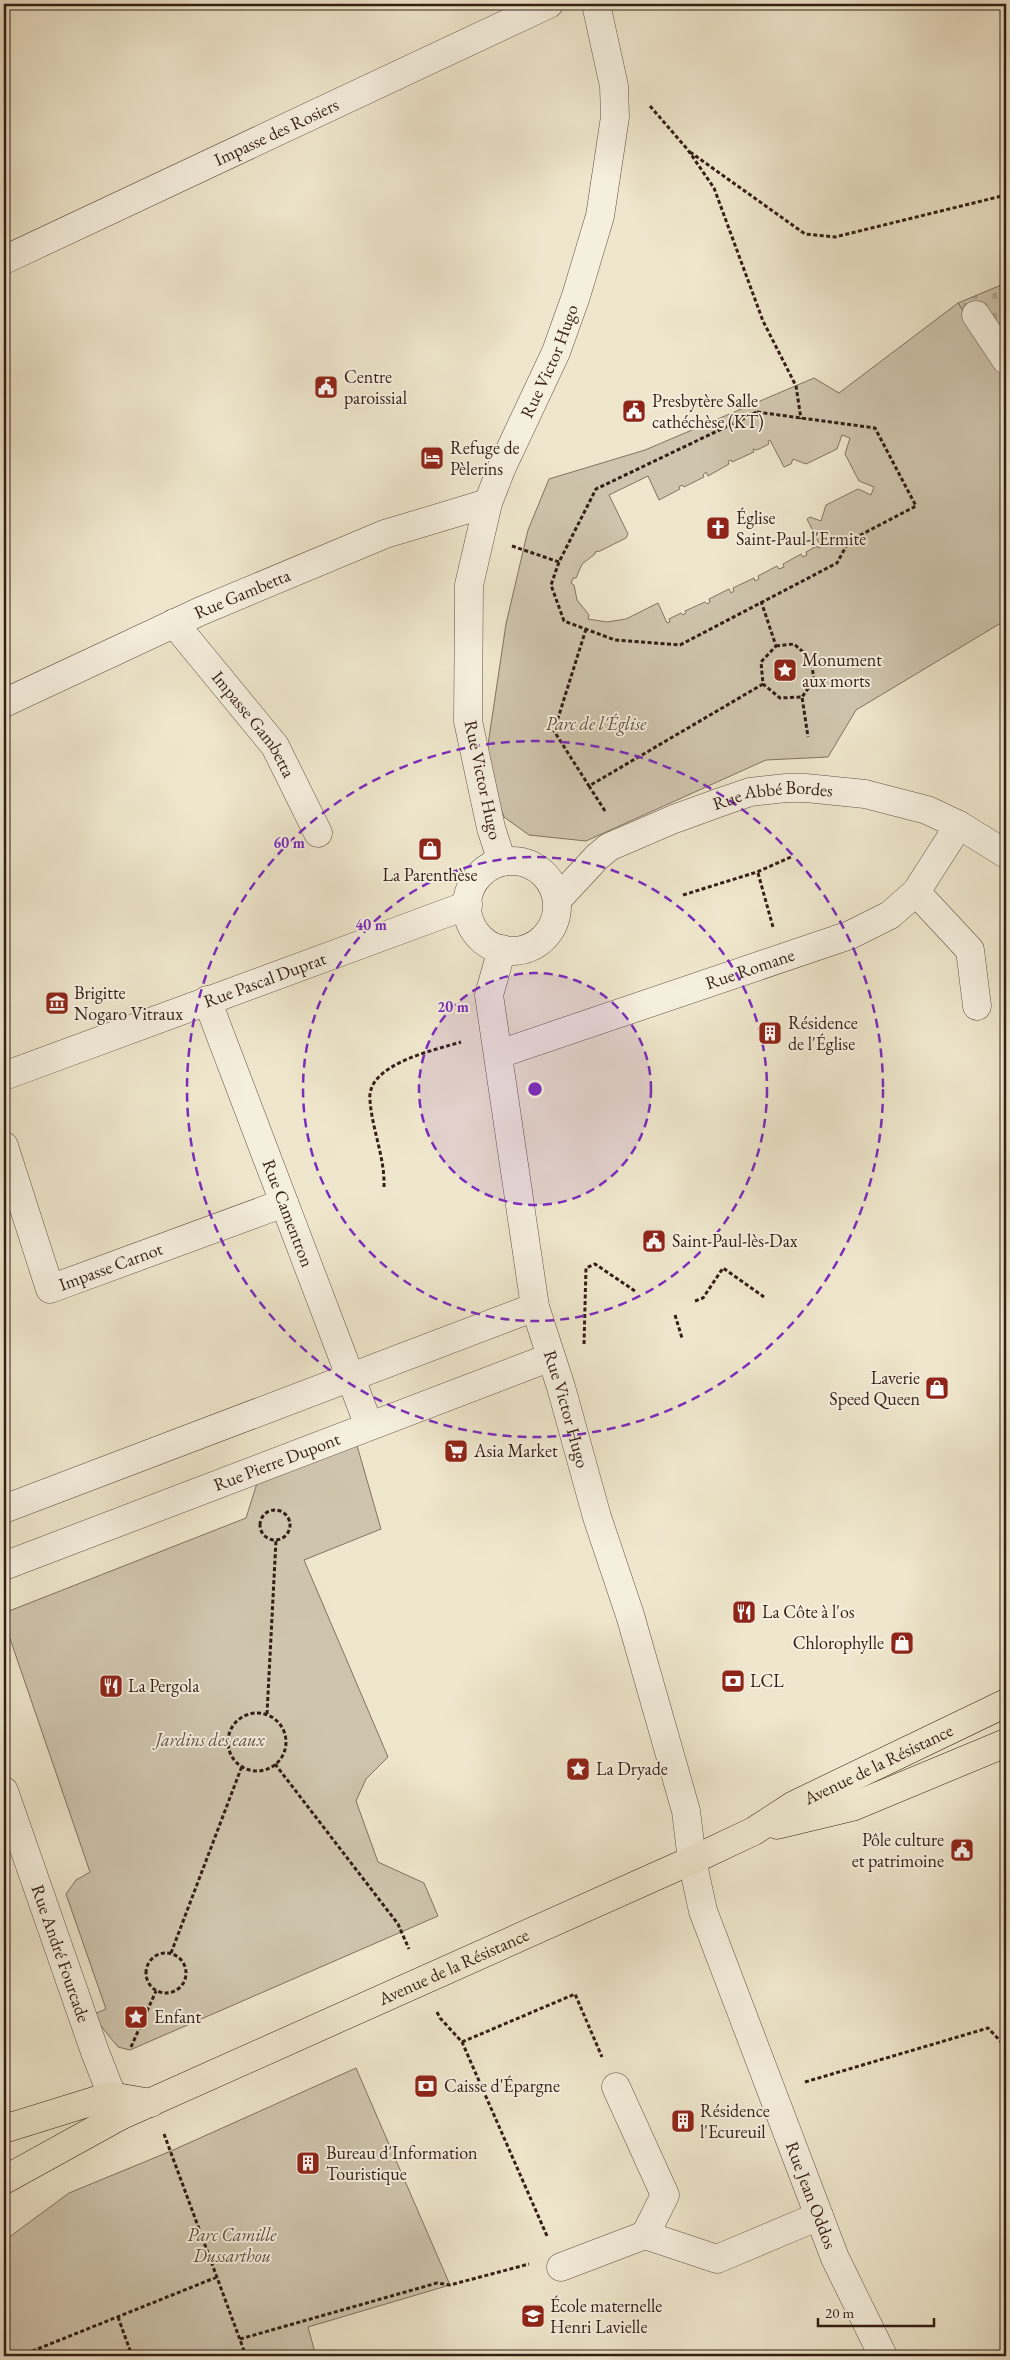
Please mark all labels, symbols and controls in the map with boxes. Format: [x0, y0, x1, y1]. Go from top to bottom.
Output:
street label: Impasse des Rosiers [210, 92, 342, 171]
street label: Rue Victor Hugo [515, 301, 583, 422]
place label: Centre paroissial [344, 365, 407, 409]
public building icon: Centre paroissial [313, 374, 339, 400]
place label: Presbytère Salle cathéchèse (KT) [652, 389, 764, 433]
public building icon: Presbytère Salle cathéchèse (KT) [621, 398, 647, 424]
place label: Refuge de Pèlerins [450, 436, 520, 480]
hotel icon: Refuge de Pèlerins [419, 445, 445, 471]
place label: Église Saint-Paul-l'Ermite [736, 506, 866, 550]
church icon: Église Saint-Paul-l'Ermite [705, 515, 731, 541]
street label: Rue Gambetta [190, 563, 294, 624]
place label: Monument aux morts [802, 648, 882, 692]
place icon: Monument aux morts [772, 657, 798, 683]
street label: Impasse Gambetta [207, 666, 301, 782]
park label: Parc de l'Église [546, 712, 647, 736]
street label: Rue Victor Hugo [460, 718, 507, 842]
street label: Rue Abbé Bordes [709, 776, 834, 815]
text: 60 m [273, 833, 305, 852]
shop icon: La Parenthèse [417, 836, 443, 862]
place label: La Parenthèse [383, 863, 477, 886]
text: 40 m [355, 915, 387, 934]
street label: Rue Romane [702, 943, 797, 994]
street label: Rue Pascal Duprat [200, 946, 329, 1012]
place label: Brigitte Nogaro Vitraux [74, 981, 183, 1025]
museum icon: Brigitte Nogaro Vitraux [44, 990, 70, 1016]
text: 20 m [437, 997, 469, 1016]
place label: Résidence de l'Église [788, 1011, 858, 1055]
building icon: Résidence de l'Église [757, 1020, 783, 1046]
centre of rings [526, 1080, 544, 1098]
street label: Rue Camentron [258, 1156, 320, 1271]
public building icon: Saint-Paul-lès-Dax [641, 1228, 667, 1254]
place label: Saint-Paul-lès-Dax [672, 1229, 798, 1252]
street label: Impasse Carnot [56, 1237, 166, 1296]
street label: Rue Victor Hugo [539, 1347, 595, 1470]
place label: Laverie Speed Queen [829, 1366, 920, 1410]
shop icon: Laverie Speed Queen [924, 1375, 950, 1401]
street label: Rue Pierre Dupont [210, 1427, 343, 1496]
supermarket icon: Asia Market [443, 1438, 469, 1464]
place label: Asia Market [473, 1439, 558, 1462]
restaurant icon: La Côte à l'os [731, 1599, 757, 1625]
place label: La Côte à l'os [762, 1600, 855, 1623]
shop icon: Chlorophylle [889, 1630, 915, 1656]
place label: Chlorophylle [793, 1631, 884, 1654]
bank icon: LCL [720, 1668, 746, 1694]
place label: LCL [750, 1669, 784, 1692]
restaurant icon: La Pergola [98, 1673, 124, 1699]
place label: La Pergola [128, 1674, 200, 1697]
street label: Avenue de la Résistance [799, 1718, 956, 1810]
park label: Jardins des eaux [152, 1728, 265, 1751]
place icon: La Dryade [565, 1756, 591, 1782]
place label: La Dryade [596, 1757, 668, 1780]
place label: Pôle culture et patrimoine [852, 1828, 944, 1872]
public building icon: Pôle culture et patrimoine [949, 1837, 975, 1863]
street label: Rue André Fourcade [26, 1881, 96, 2025]
street label: Avenue de la Résistance [374, 1923, 532, 2010]
place icon: Enfant [123, 2004, 149, 2030]
place label: Enfant [154, 2005, 202, 2028]
bank icon: Caisse d'Épargne [413, 2073, 439, 2099]
place label: Caisse d'Épargne [444, 2074, 560, 2097]
place label: Résidence l'Ecureuil [700, 2099, 770, 2143]
building icon: Résidence l'Ecureuil [670, 2108, 696, 2134]
street label: Rue Jean Oddos [781, 2138, 842, 2252]
place label: Bureau d'Information Touristique [326, 2141, 478, 2185]
building icon: Bureau d'Information Touristique [295, 2150, 321, 2176]
park label: Parc Camille Dussarthou [188, 2223, 277, 2267]
place label: École maternelle Henri Lavielle [550, 2294, 662, 2338]
scale bar [818, 2295, 934, 2327]
school or university icon: École maternelle Henri Lavielle [520, 2303, 546, 2329]
text: 20 m [825, 2303, 854, 2322]

